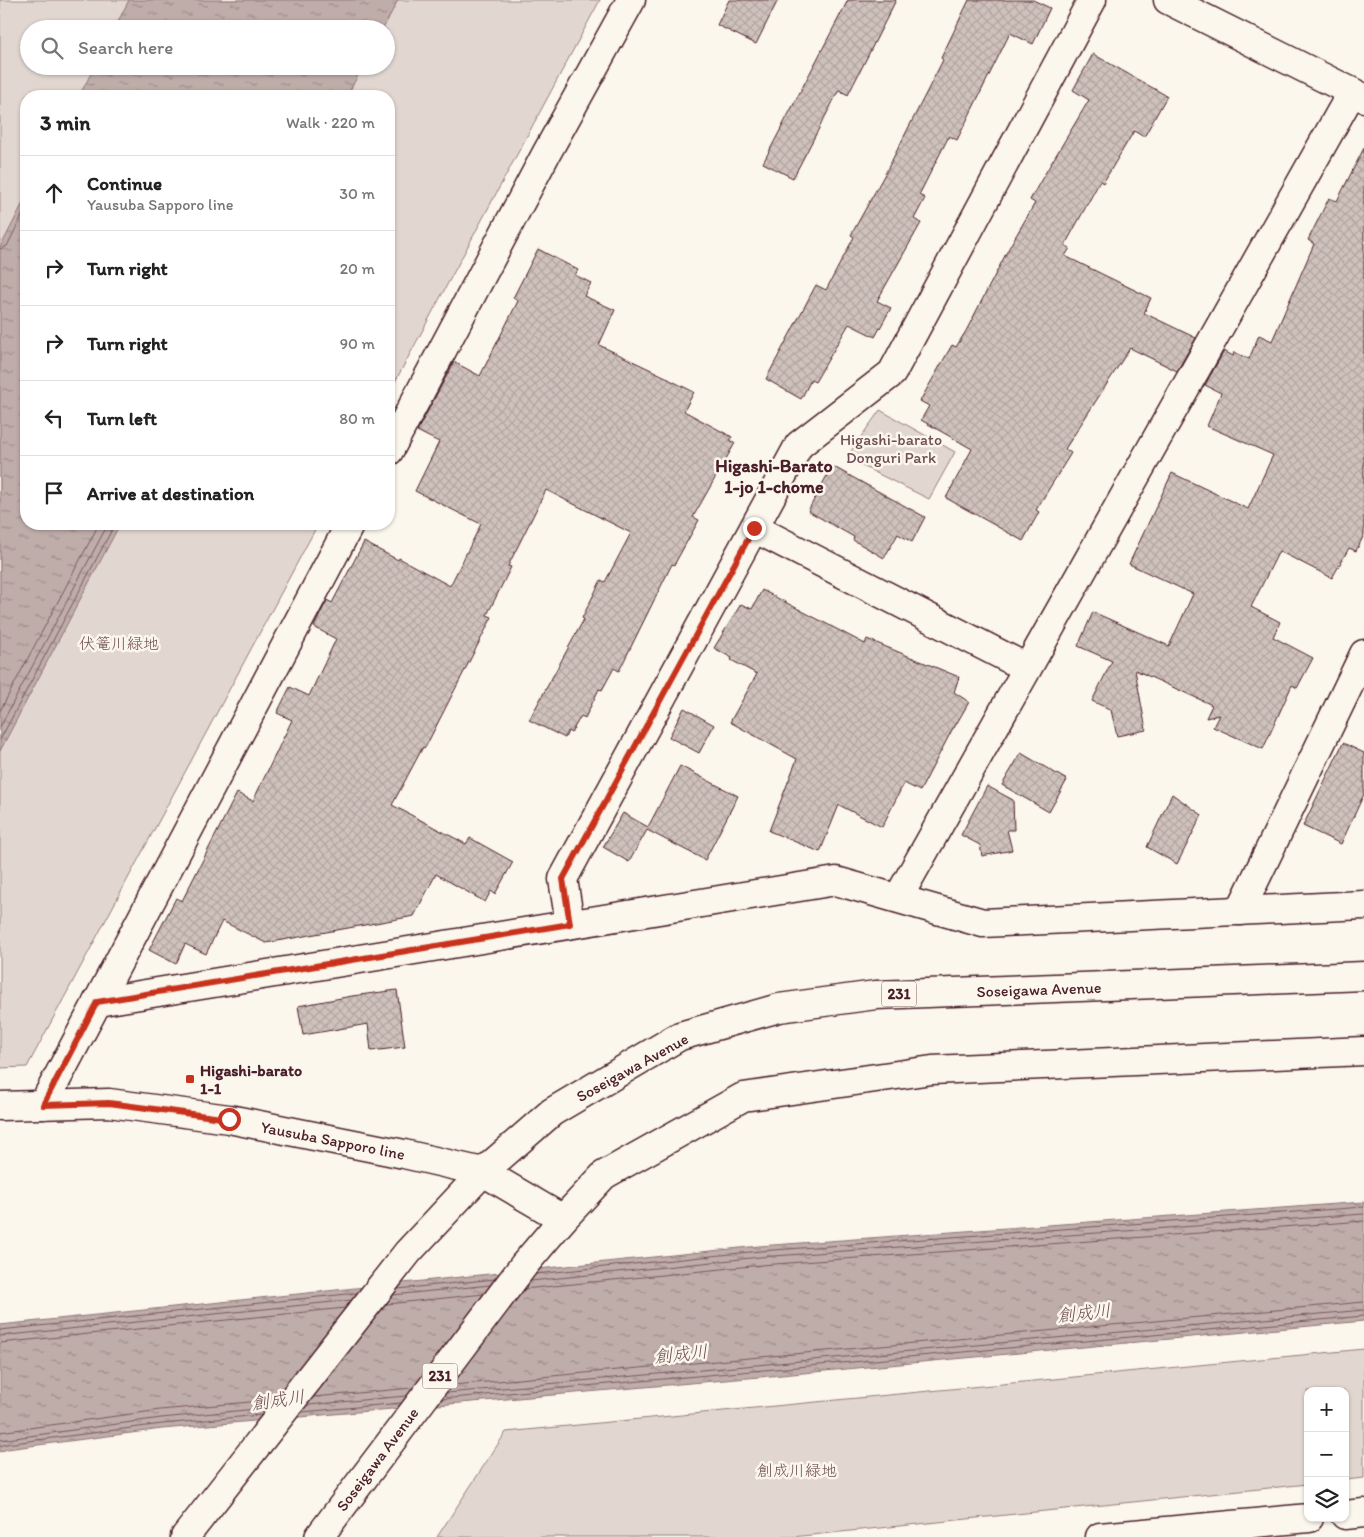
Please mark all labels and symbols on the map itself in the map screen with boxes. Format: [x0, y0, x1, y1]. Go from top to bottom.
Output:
park label: Higashi-barato Donguri Park [840, 430, 942, 467]
district label: Higashi-Barato 1-jo 1-chome [715, 455, 833, 498]
route end [743, 517, 766, 540]
park label: 伏篭川緑地 [79, 634, 159, 653]
street label: Soseigawa Avenue [976, 978, 1102, 1001]
road number: 231 [882, 982, 916, 1006]
street label: Soseigawa Avenue [573, 1029, 691, 1106]
place label: Higashi-barato 1-1 [200, 1061, 302, 1098]
marker: Higashi-barato 1-1 [184, 1073, 196, 1085]
route start [218, 1108, 241, 1131]
street label: Yausuba Sapporo line [259, 1117, 407, 1164]
water label: 創成川 [1056, 1299, 1112, 1327]
water label: 創成川 [653, 1340, 709, 1368]
road number: 231 [422, 1364, 458, 1388]
water label: 創成川 [250, 1385, 306, 1415]
street label: Soseigawa Avenue [332, 1404, 423, 1515]
park label: 創成川緑地 [757, 1461, 837, 1480]

